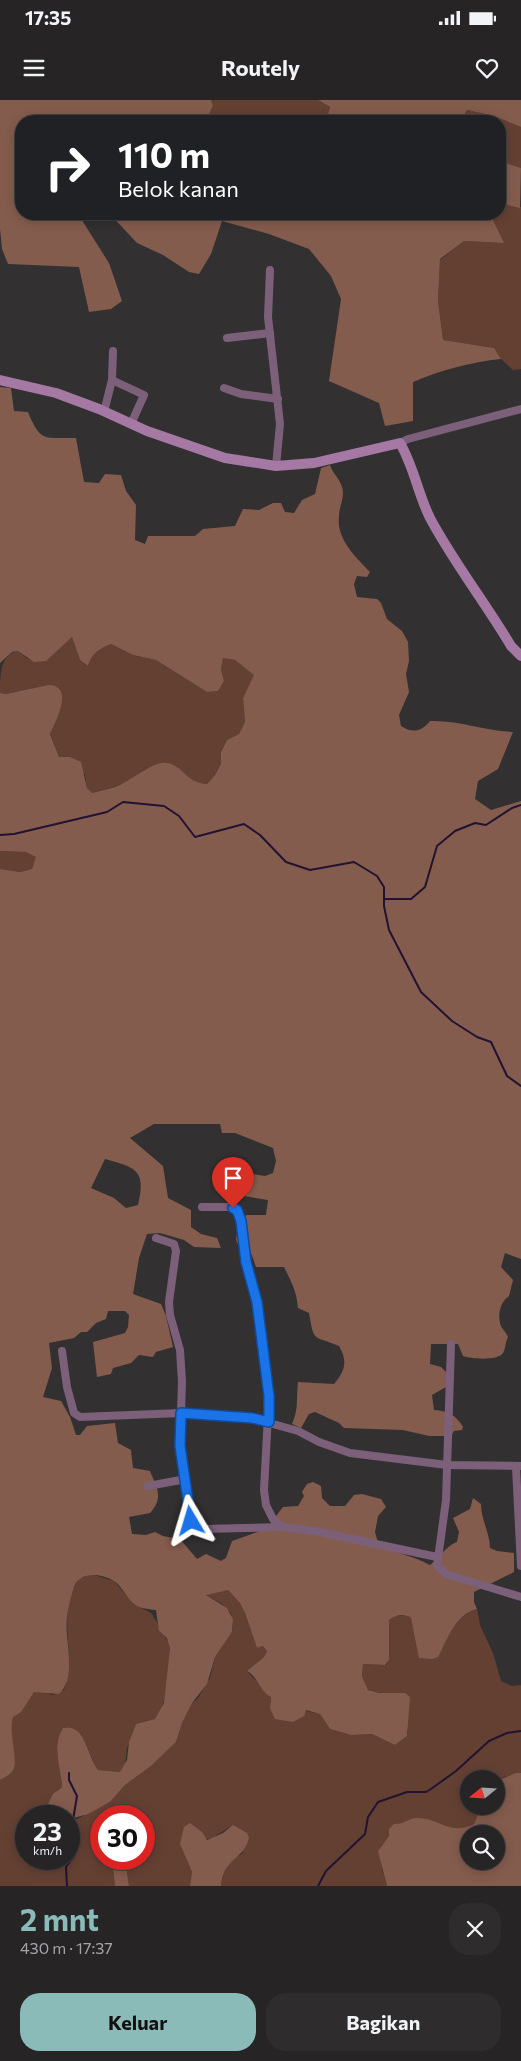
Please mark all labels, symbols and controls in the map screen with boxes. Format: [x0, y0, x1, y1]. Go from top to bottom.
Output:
text: 17:35 [25, 6, 71, 29]
icon: menu [20, 54, 48, 82]
text: Routely [221, 54, 300, 81]
icon: heart [473, 54, 501, 82]
text: 110 m [118, 132, 210, 175]
icon: right [35, 135, 100, 200]
text: Belok kanan [118, 175, 239, 202]
pin [212, 1157, 254, 1208]
icon: arrive [219, 1164, 247, 1192]
position arrow [164, 1494, 216, 1546]
north arrow [460, 1770, 505, 1815]
map controls [460, 1770, 505, 1870]
speed limit sign: 30 [90, 1805, 155, 1870]
text: 23 [33, 1816, 62, 1846]
button: search [460, 1825, 505, 1870]
text: km/h [33, 1843, 62, 1857]
text: 2 mnt [20, 1900, 99, 1937]
button: close [449, 1903, 501, 1955]
text: 430 m · 17:37 [20, 1938, 113, 1957]
button: Keluar [20, 1993, 256, 2051]
button: Bagikan [266, 1993, 501, 2051]

